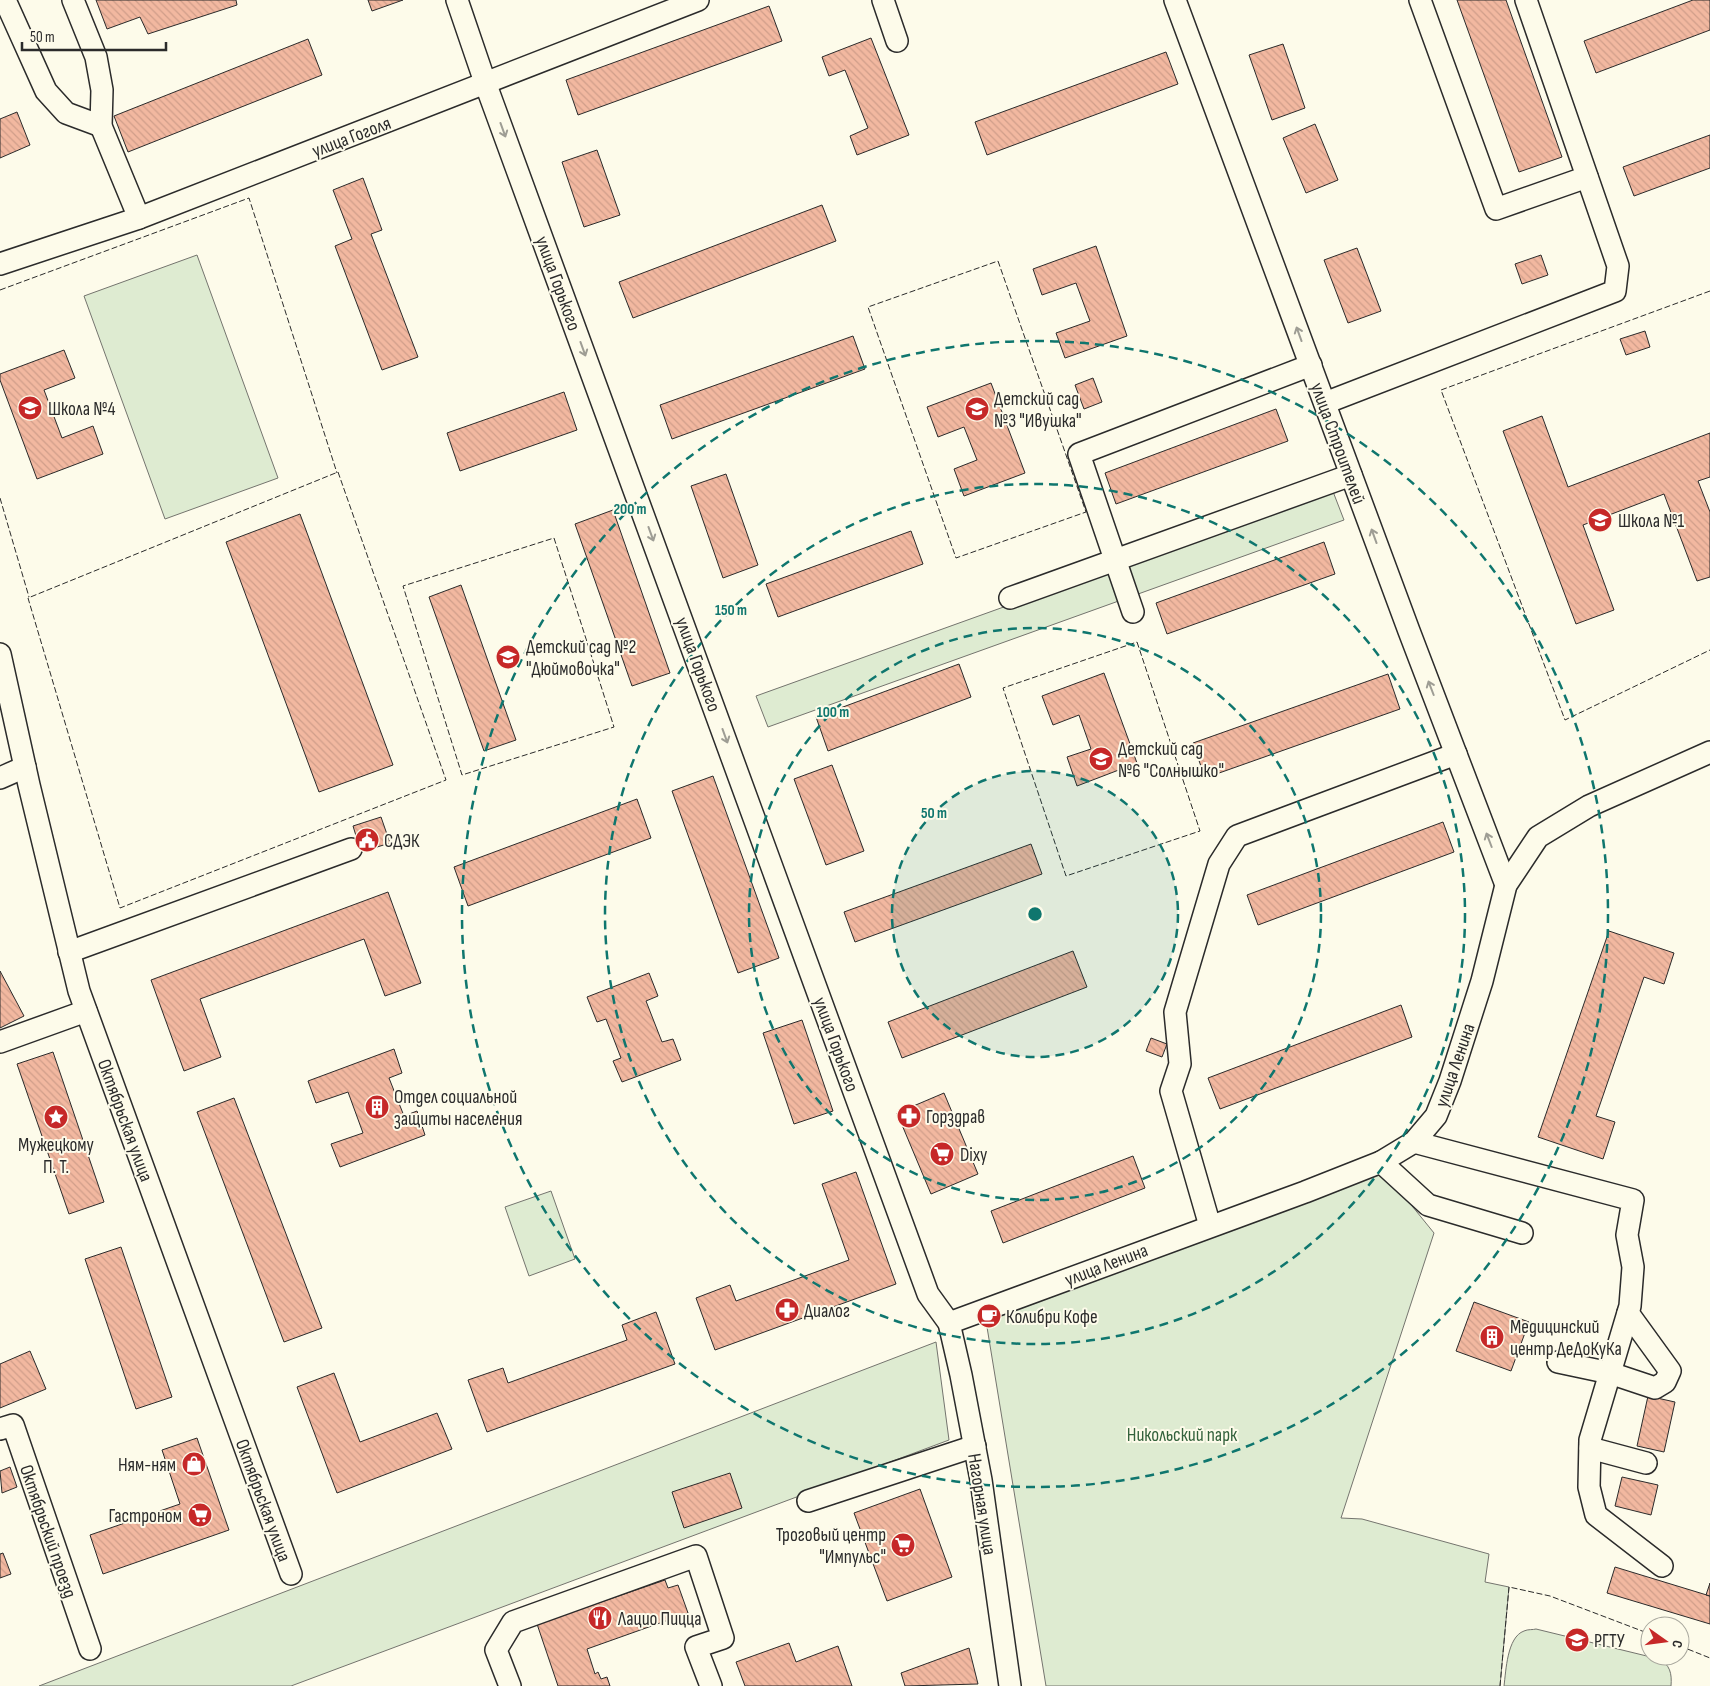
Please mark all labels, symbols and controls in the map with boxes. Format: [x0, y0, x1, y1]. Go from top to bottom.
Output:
scale bar [22, 20, 166, 52]
text: 50 m [30, 28, 55, 47]
street label: улица Гоголя [309, 112, 394, 163]
one-way arrow [499, 122, 508, 138]
street label: улица Горького [530, 233, 585, 334]
one-way arrow [1294, 327, 1303, 343]
one-way arrow [579, 340, 588, 356]
street label: улица Строителей [1305, 380, 1370, 507]
place label: Детский сад №3 "Ивушка" [994, 388, 1082, 433]
school or university icon: Школа №4 [17, 395, 43, 421]
school or university icon: Детский сад №3 "Ивушка" [964, 396, 990, 422]
place label: Школа №4 [48, 398, 115, 421]
text: 200 m [613, 500, 647, 519]
school or university icon: Школа №1 [1587, 507, 1613, 533]
place label: Школа №1 [1618, 510, 1684, 533]
one-way arrow [647, 526, 656, 541]
one-way arrow [1369, 529, 1378, 544]
text: 150 m [715, 601, 747, 620]
street label: улица Горького [670, 614, 725, 715]
place label: Детский сад №2 "Дюймовочка" [526, 636, 636, 681]
school or university icon: Детский сад №2 "Дюймовочка" [495, 644, 521, 670]
one-way arrow [1426, 681, 1435, 696]
text: 100 m [817, 703, 849, 722]
one-way arrow [721, 728, 730, 743]
place label: Детский сад №6 "Солнышко" [1118, 738, 1224, 783]
school or university icon: Детский сад №6 "Солнышко" [1088, 746, 1114, 772]
text: 50 m [921, 804, 947, 823]
public building icon: СДЭК [354, 827, 380, 853]
place label: СДЭК [384, 830, 420, 853]
one-way arrow [1484, 833, 1493, 848]
centre of rings [1026, 905, 1044, 923]
street label: улица Горького [808, 994, 863, 1095]
street label: улица Ленина [1430, 1021, 1480, 1110]
street label: Октябрьская улица [92, 1056, 157, 1185]
place label: Отдел социальной защиты населения [394, 1086, 522, 1131]
building icon: Отдел социальной защиты населения [364, 1094, 390, 1120]
pharmacy icon: Горздрав [896, 1103, 922, 1129]
place icon: Мужецкому П. Т. [43, 1104, 69, 1130]
place label: Горздрав [926, 1106, 985, 1129]
place label: Мужецкому П. Т. [18, 1134, 95, 1179]
supermarket icon: Dixy [929, 1141, 955, 1167]
place label: Dixy [960, 1144, 988, 1167]
street label: улица Ленина [1062, 1239, 1151, 1292]
pharmacy icon: Диалог [774, 1297, 800, 1323]
place label: Диалог [804, 1300, 850, 1323]
cafe icon: Колибри Кофе [976, 1303, 1002, 1329]
place label: Колибри Кофе [1006, 1306, 1098, 1329]
place label: Медицинский центр ДеДоКуКа [1510, 1316, 1622, 1361]
building icon: Медицинский центр ДеДоКуКа [1479, 1324, 1505, 1350]
park label: Никольский парк [1127, 1424, 1238, 1447]
street label: Октябрьская улица [230, 1436, 295, 1565]
shop icon: Ням-ням [181, 1451, 207, 1477]
street label: Нагорная улица [962, 1452, 1001, 1557]
place label: Ням-ням [118, 1454, 176, 1477]
street label: Октябрьский проезд [14, 1462, 81, 1601]
supermarket icon: Гастроном [187, 1502, 213, 1528]
place label: Гастроном [109, 1505, 182, 1528]
place label: Троговый центр "Импульс" [776, 1524, 886, 1569]
supermarket icon: Троговый центр "Импульс" [890, 1532, 916, 1558]
restaurant icon: Лацио Пицца [587, 1605, 613, 1631]
place label: Лацио Пицца [617, 1608, 701, 1631]
north arrow [1640, 1616, 1690, 1666]
school or university icon: РГТУ [1564, 1627, 1590, 1653]
place label: РГТУ [1594, 1630, 1625, 1653]
text: С [1668, 1638, 1686, 1650]

